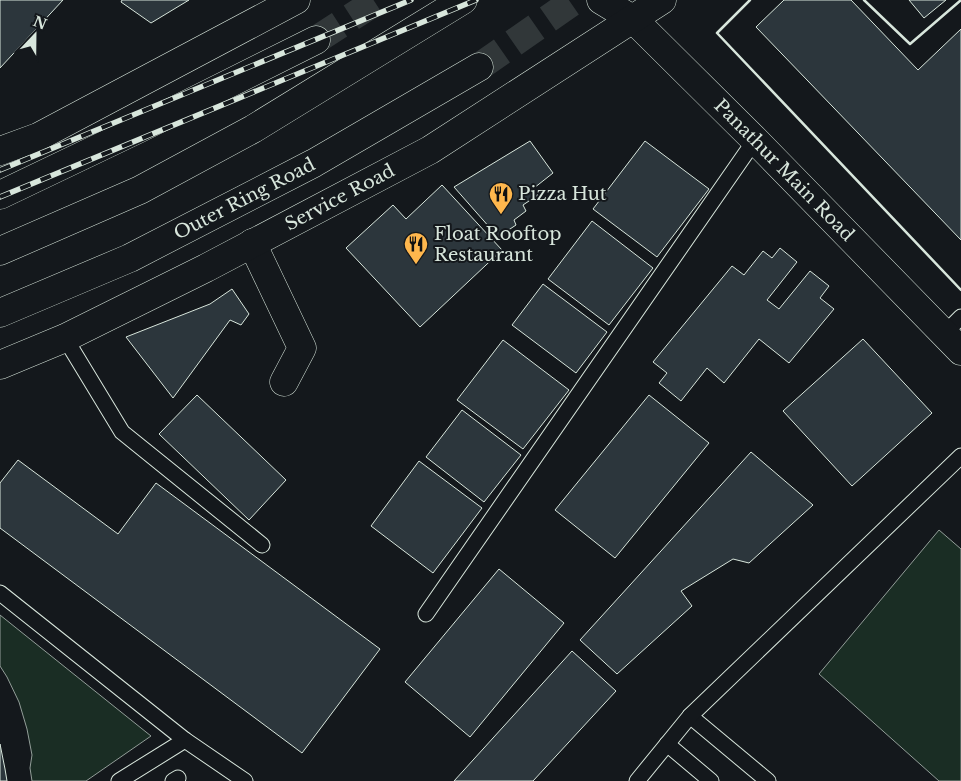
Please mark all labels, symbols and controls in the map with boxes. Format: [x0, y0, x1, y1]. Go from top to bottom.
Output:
north arrow [10, 10, 60, 60]
text: N [30, 12, 49, 34]
street label: Panathur Main Road [709, 95, 859, 246]
street label: Outer Ring Road [170, 153, 319, 244]
street label: Service Road [281, 160, 398, 235]
restaurant icon: Pizza Hut [488, 181, 514, 215]
place label: Pizza Hut [518, 183, 607, 205]
place label: Float Rooftop Restaurant [434, 223, 561, 266]
restaurant icon: Float Rooftop Restaurant [403, 231, 429, 265]

